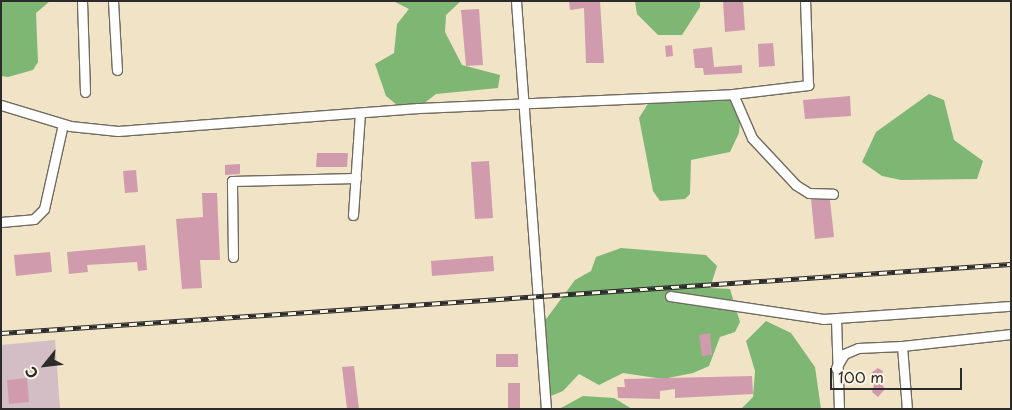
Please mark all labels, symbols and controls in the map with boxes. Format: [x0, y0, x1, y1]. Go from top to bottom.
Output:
north arrow [20, 340, 70, 390]
scale bar [832, 358, 964, 390]
text: С [20, 363, 43, 382]
text: 100 m [838, 365, 884, 388]

